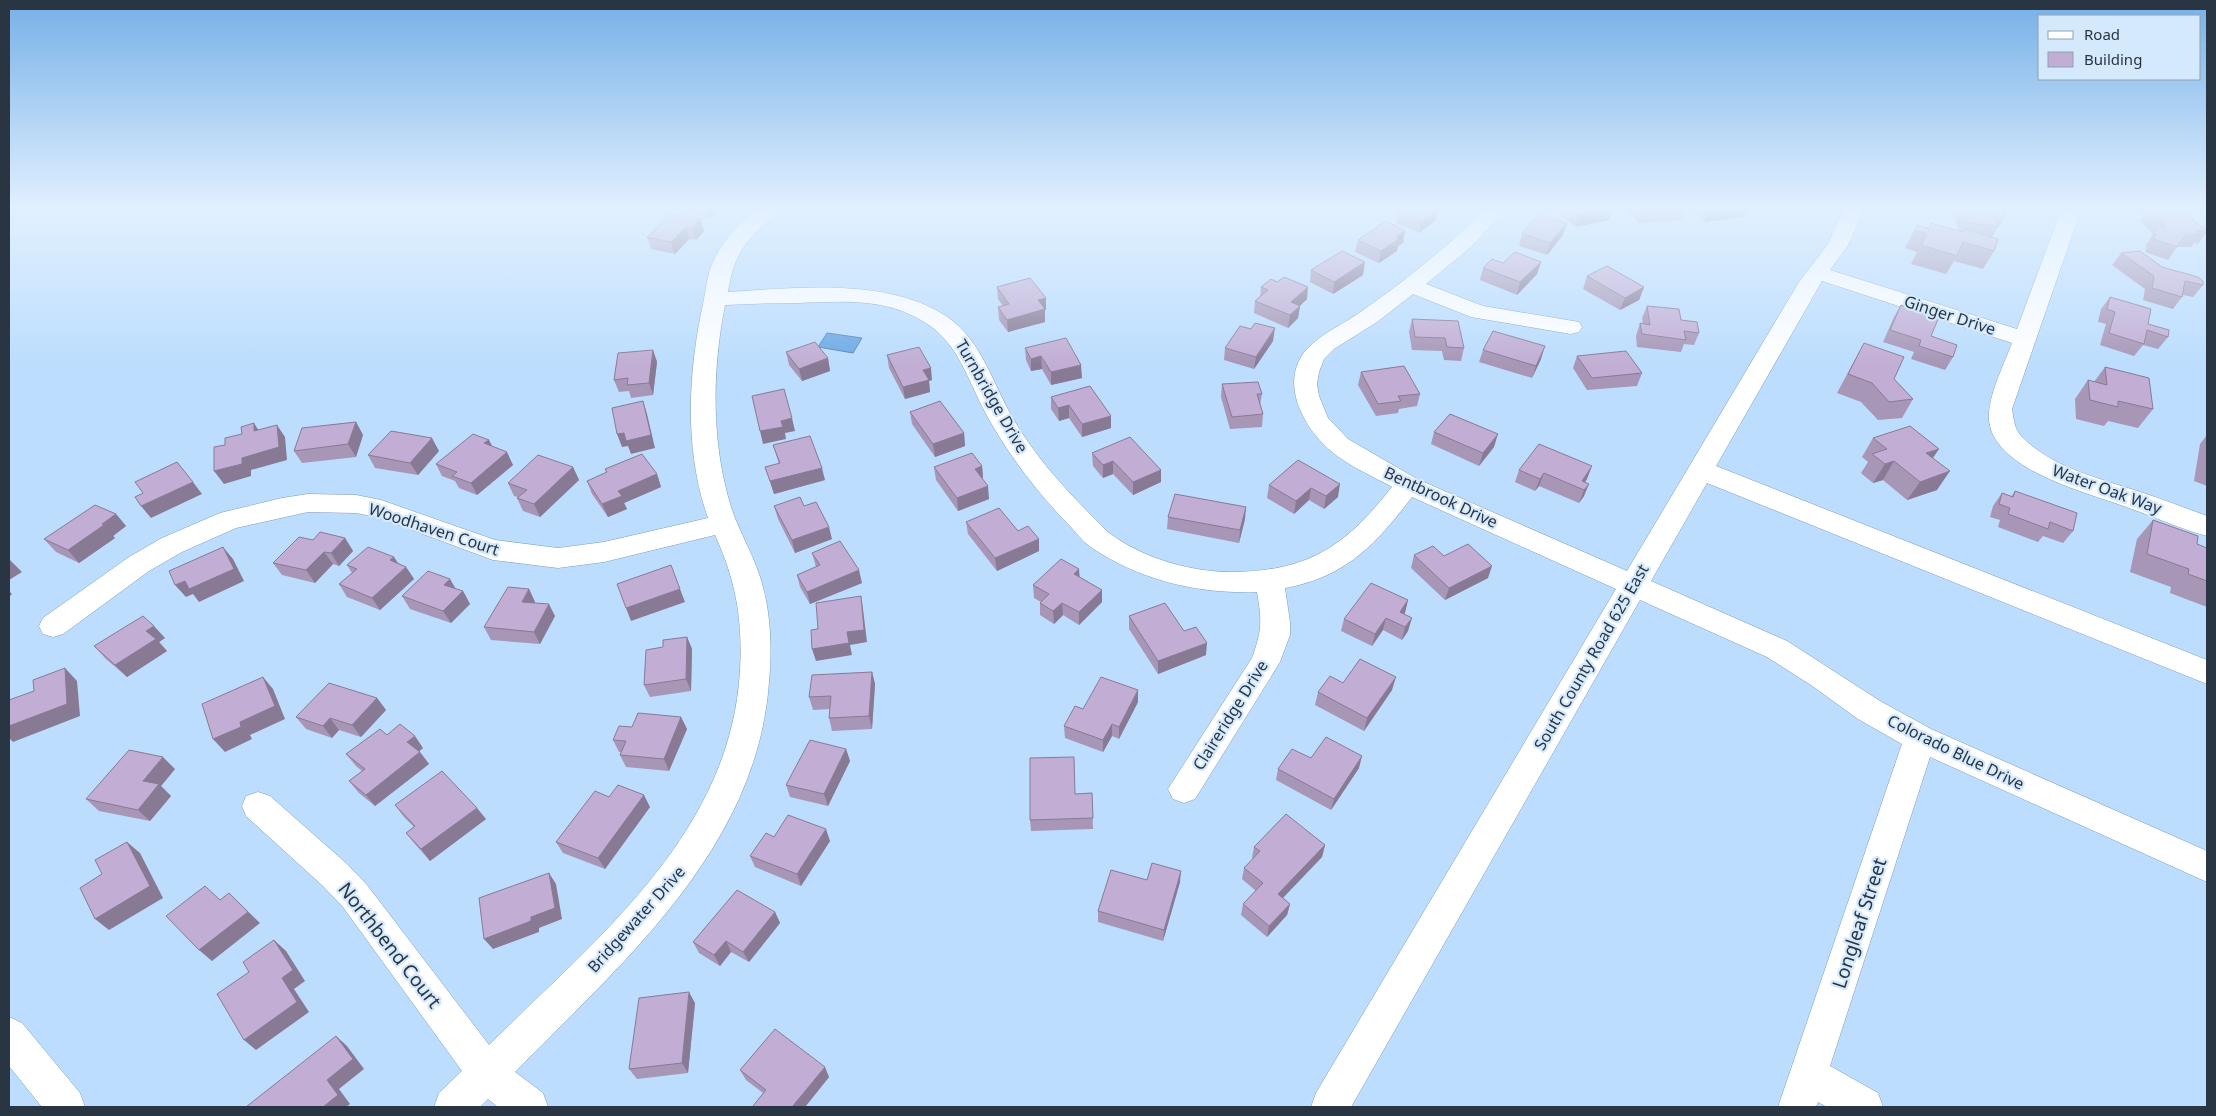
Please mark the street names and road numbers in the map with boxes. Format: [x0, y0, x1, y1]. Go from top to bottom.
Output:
street label: Ginger Drive [1901, 290, 1999, 340]
street label: Turnbridge Drive [951, 335, 1033, 457]
street label: Water Oak Way [2049, 459, 2166, 519]
street label: Bentbrook Drive [1381, 461, 1501, 533]
street label: Woodhaven Court [366, 498, 502, 561]
street label: South County Road 625 East [1529, 560, 1653, 754]
street label: Claireridge Drive [1187, 656, 1273, 774]
street label: Colorado Blue Drive [1884, 709, 2028, 795]
street label: Longleaf Street [1826, 854, 1892, 992]
street label: Bridgewater Drive [582, 861, 690, 977]
street label: Northbend Court [333, 877, 447, 1013]

